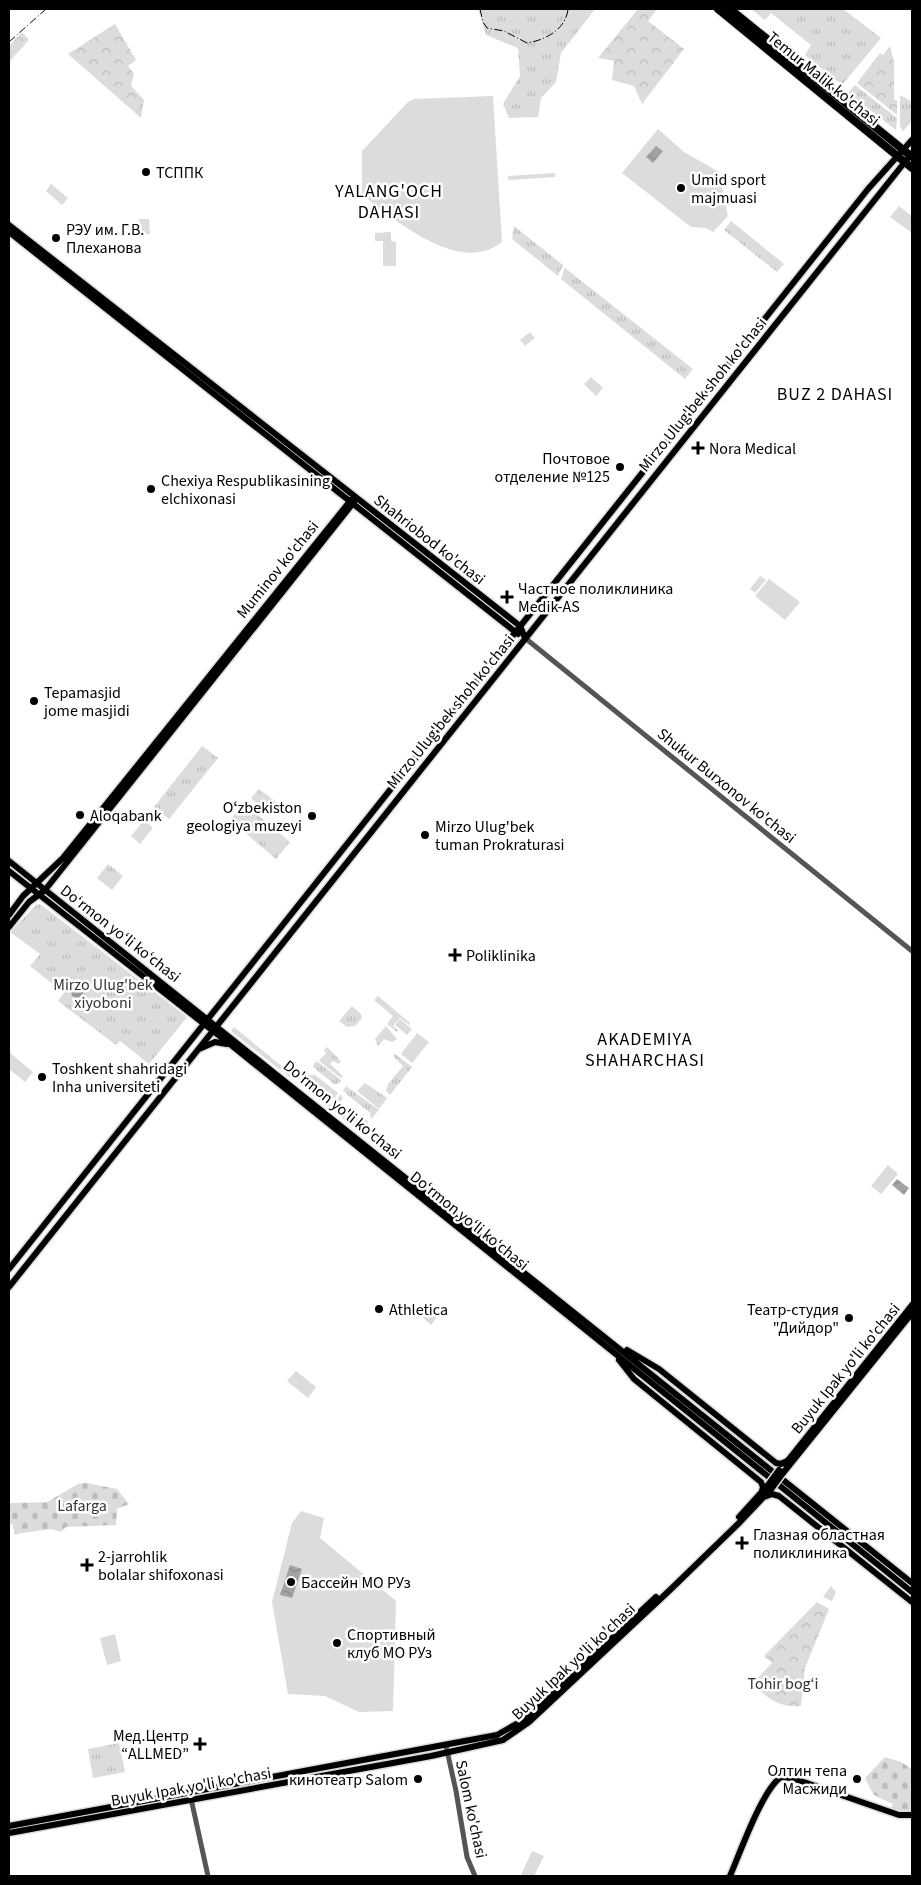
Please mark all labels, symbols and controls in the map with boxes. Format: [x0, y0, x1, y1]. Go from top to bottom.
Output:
street label: Temur Malik ko'chasi [762, 26, 884, 131]
place label: ТСППК [156, 162, 204, 184]
marker: ТСППК [140, 166, 152, 178]
place label: Umid sport majmuasi [691, 169, 766, 209]
district label: YALANG'OCH DAHASI [334, 179, 443, 225]
marker: Umid sport majmuasi [675, 182, 687, 194]
place label: РЭУ им. Г.В. Плеханова [66, 219, 144, 259]
marker: РЭУ им. Г.В. Плеханова [50, 232, 62, 244]
street label: Mirzo Ulug'bek shoh ko'chasi [634, 313, 772, 476]
district label: BUZ 2 DAHASI [777, 382, 893, 407]
place label: Nora Medical [709, 438, 796, 460]
marker: Nora Medical [691, 441, 705, 455]
place label: Почтовое отделение №125 [494, 448, 610, 488]
marker: Почтовое отделение №125 [614, 461, 626, 473]
place label: Chexiya Respublikasining elchixonasi [161, 470, 330, 510]
marker: Chexiya Respublikasining elchixonasi [145, 483, 157, 495]
street label: Shahriobod ko'chasi [369, 489, 490, 590]
street label: Muminov ko'chasi [232, 516, 324, 623]
place label: Частное поликлиника Medik-AS [518, 578, 673, 618]
marker: Частное поликлиника Medik-AS [500, 590, 514, 604]
street label: Mirzo Ulug'bek shoh ko'chasi [382, 630, 520, 793]
place label: Tepamasjid jome masjidi [43, 682, 130, 722]
marker: Tepamasjid jome masjidi [28, 695, 40, 707]
street label: Shukur Burxonov ko'chasi [652, 723, 800, 849]
place label: Oʻzbekiston geologiya muzeyi [186, 797, 302, 837]
place label: Aloqabank [90, 805, 162, 827]
marker: Aloqabank [74, 809, 86, 821]
marker: Oʻzbekiston geologiya muzeyi [306, 810, 318, 822]
place label: Mirzo Ulug'bek tuman Prokraturasi [435, 816, 564, 856]
marker: Mirzo Ulug'bek tuman Prokraturasi [419, 829, 431, 841]
street label: Do‘rmon yo‘li ko‘chasi [56, 880, 185, 988]
place label: Poliklinika [466, 945, 536, 967]
marker: Poliklinika [448, 948, 462, 962]
park label: Mirzo Ulug'bek xiyoboni [53, 974, 153, 1014]
district label: AKADEMIYA SHAHARCHASI [585, 1027, 705, 1073]
street label: Do'rmon yo'li ko'chasi [279, 1055, 406, 1164]
place label: Toshkent shahridagi Inha universiteti [52, 1058, 187, 1098]
marker: Toshkent shahridagi Inha universiteti [36, 1071, 48, 1083]
street label: Do‘rmon yo‘li ko‘chasi [405, 1166, 533, 1276]
place label: Athletica [389, 1299, 448, 1321]
place label: Театр-студия "Дийдор" [747, 1299, 839, 1339]
street label: Buyuk Ipak yo'li ko'chasi [786, 1299, 905, 1439]
marker: Athletica [373, 1303, 385, 1315]
marker: Театр-студия "Дийдор" [843, 1312, 855, 1324]
park label: Lafarga [57, 1495, 107, 1517]
place label: Глазная областная поликлиника [753, 1524, 885, 1564]
marker: Глазная областная поликлиника [735, 1536, 749, 1550]
place label: 2-jarrohlik bolalar shifoxonasi [98, 1546, 224, 1586]
marker: 2-jarrohlik bolalar shifoxonasi [80, 1558, 94, 1572]
place label: Бассейн МО РУз [301, 1572, 411, 1594]
marker: Бассейн МО РУз [285, 1576, 297, 1588]
street label: Buyuk Ipak yo'li ko'chasi [507, 1598, 641, 1725]
place label: Спортивный клуб МО РУз [347, 1624, 436, 1664]
marker: Спортивный клуб МО РУз [331, 1637, 343, 1649]
park label: Tohir bog‘i [747, 1673, 819, 1695]
place label: Мед.Центр “ALLMED” [113, 1725, 189, 1765]
marker: Мед.Центр “ALLMED” [193, 1737, 207, 1751]
street label: Salom ko'chasi [450, 1758, 492, 1860]
place label: Олтин тепа Масжиди [767, 1760, 847, 1800]
street label: Buyuk Ipak yo'li ko'chasi [109, 1762, 273, 1812]
place label: кинотеатр Salom [289, 1769, 408, 1791]
marker: кинотеатр Salom [412, 1773, 424, 1785]
marker: Олтин тепа Масжиди [851, 1773, 863, 1785]

